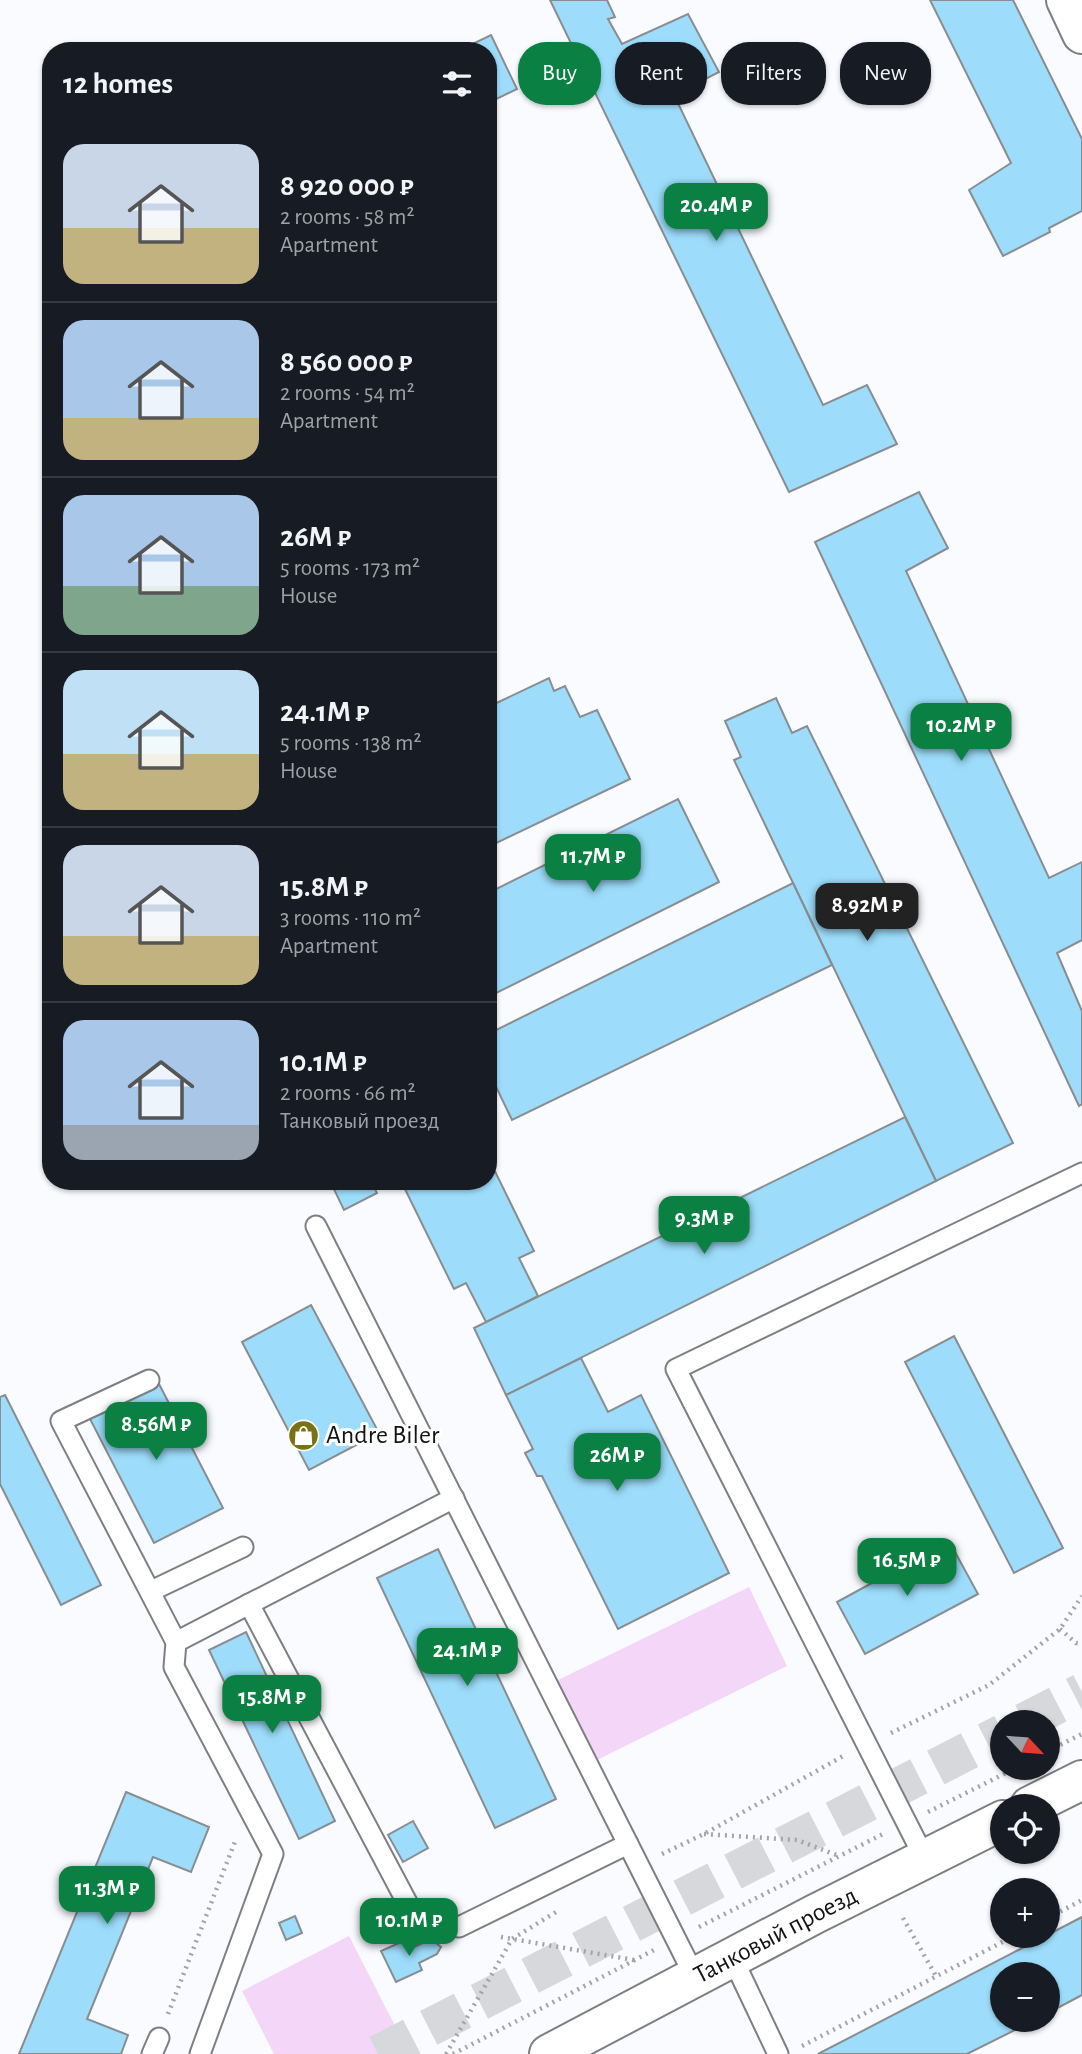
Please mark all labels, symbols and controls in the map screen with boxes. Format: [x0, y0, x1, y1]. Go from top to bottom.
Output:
chip: Buy [518, 42, 601, 105]
chip: Rent [615, 42, 707, 105]
chip: Filters [721, 42, 826, 105]
chip: New [840, 42, 931, 105]
icon: filters [438, 65, 476, 103]
text: 12 homes [63, 69, 173, 99]
text: 8 920 000 ₽ [280, 171, 414, 201]
icon: home [119, 172, 203, 256]
pin: 20.4M ₽ [651, 184, 781, 243]
text: 20.4M ₽ [680, 194, 752, 217]
text: 2 rooms · 58 m² [280, 206, 415, 229]
text: Apartment [280, 234, 378, 257]
text: 8 560 000 ₽ [280, 347, 412, 377]
icon: home [119, 348, 203, 432]
text: 2 rooms · 54 m² [280, 382, 415, 405]
text: Apartment [280, 410, 378, 433]
text: 26M ₽ [280, 522, 351, 552]
icon: home [119, 523, 203, 607]
text: 5 rooms · 173 m² [280, 557, 420, 580]
text: House [280, 585, 337, 608]
text: 24.1M ₽ [280, 697, 369, 727]
icon: home [119, 698, 203, 782]
pin: 10.2M ₽ [896, 704, 1026, 763]
text: 10.2M ₽ [927, 714, 995, 737]
text: 5 rooms · 138 m² [280, 732, 421, 755]
text: House [280, 760, 337, 783]
pin: 11.7M ₽ [528, 834, 658, 894]
text: 11.7M ₽ [561, 845, 625, 868]
text: 15.8M ₽ [280, 872, 368, 902]
icon: home [119, 873, 203, 957]
pin: 8.92M ₽ [802, 884, 932, 943]
text: 8.92M ₽ [831, 894, 903, 917]
text: 3 rooms · 110 m² [280, 907, 421, 930]
text: Apartment [280, 935, 378, 958]
text: 10.1M ₽ [280, 1047, 367, 1077]
icon: home [119, 1048, 203, 1132]
text: 2 rooms · 66 m² [280, 1082, 416, 1105]
text: Танковый проезд [280, 1110, 439, 1133]
pin: 9.3M ₽ [647, 1196, 761, 1256]
text: 9.3M ₽ [675, 1207, 733, 1230]
pin: 8.56M ₽ [91, 1402, 221, 1462]
text: 8.56M ₽ [121, 1413, 191, 1436]
shop icon: Andre Biler [286, 1418, 320, 1452]
place label: Andre Biler [326, 1422, 440, 1448]
pin: 26M ₽ [568, 1434, 666, 1493]
text: 26M ₽ [590, 1444, 644, 1467]
pin: 16.5M ₽ [842, 1538, 972, 1598]
text: 16.5M ₽ [873, 1549, 941, 1572]
pin: 24.1M ₽ [402, 1628, 532, 1688]
text: 24.1M ₽ [433, 1639, 501, 1662]
pin: 15.8M ₽ [207, 1676, 337, 1735]
text: 15.8M ₽ [238, 1686, 306, 1709]
north arrow [990, 1710, 1060, 1780]
map controls [990, 1710, 1060, 2032]
button: locate [990, 1794, 1060, 1864]
pin: 11.3M ₽ [42, 1867, 172, 1926]
text: 11.3M ₽ [75, 1877, 139, 1900]
button: + [990, 1878, 1060, 1948]
street label: Танковый проезд [690, 1882, 862, 1988]
pin: 10.1M ₽ [344, 1898, 474, 1958]
text: 10.1M ₽ [376, 1909, 442, 1932]
button: − [990, 1962, 1060, 2032]

